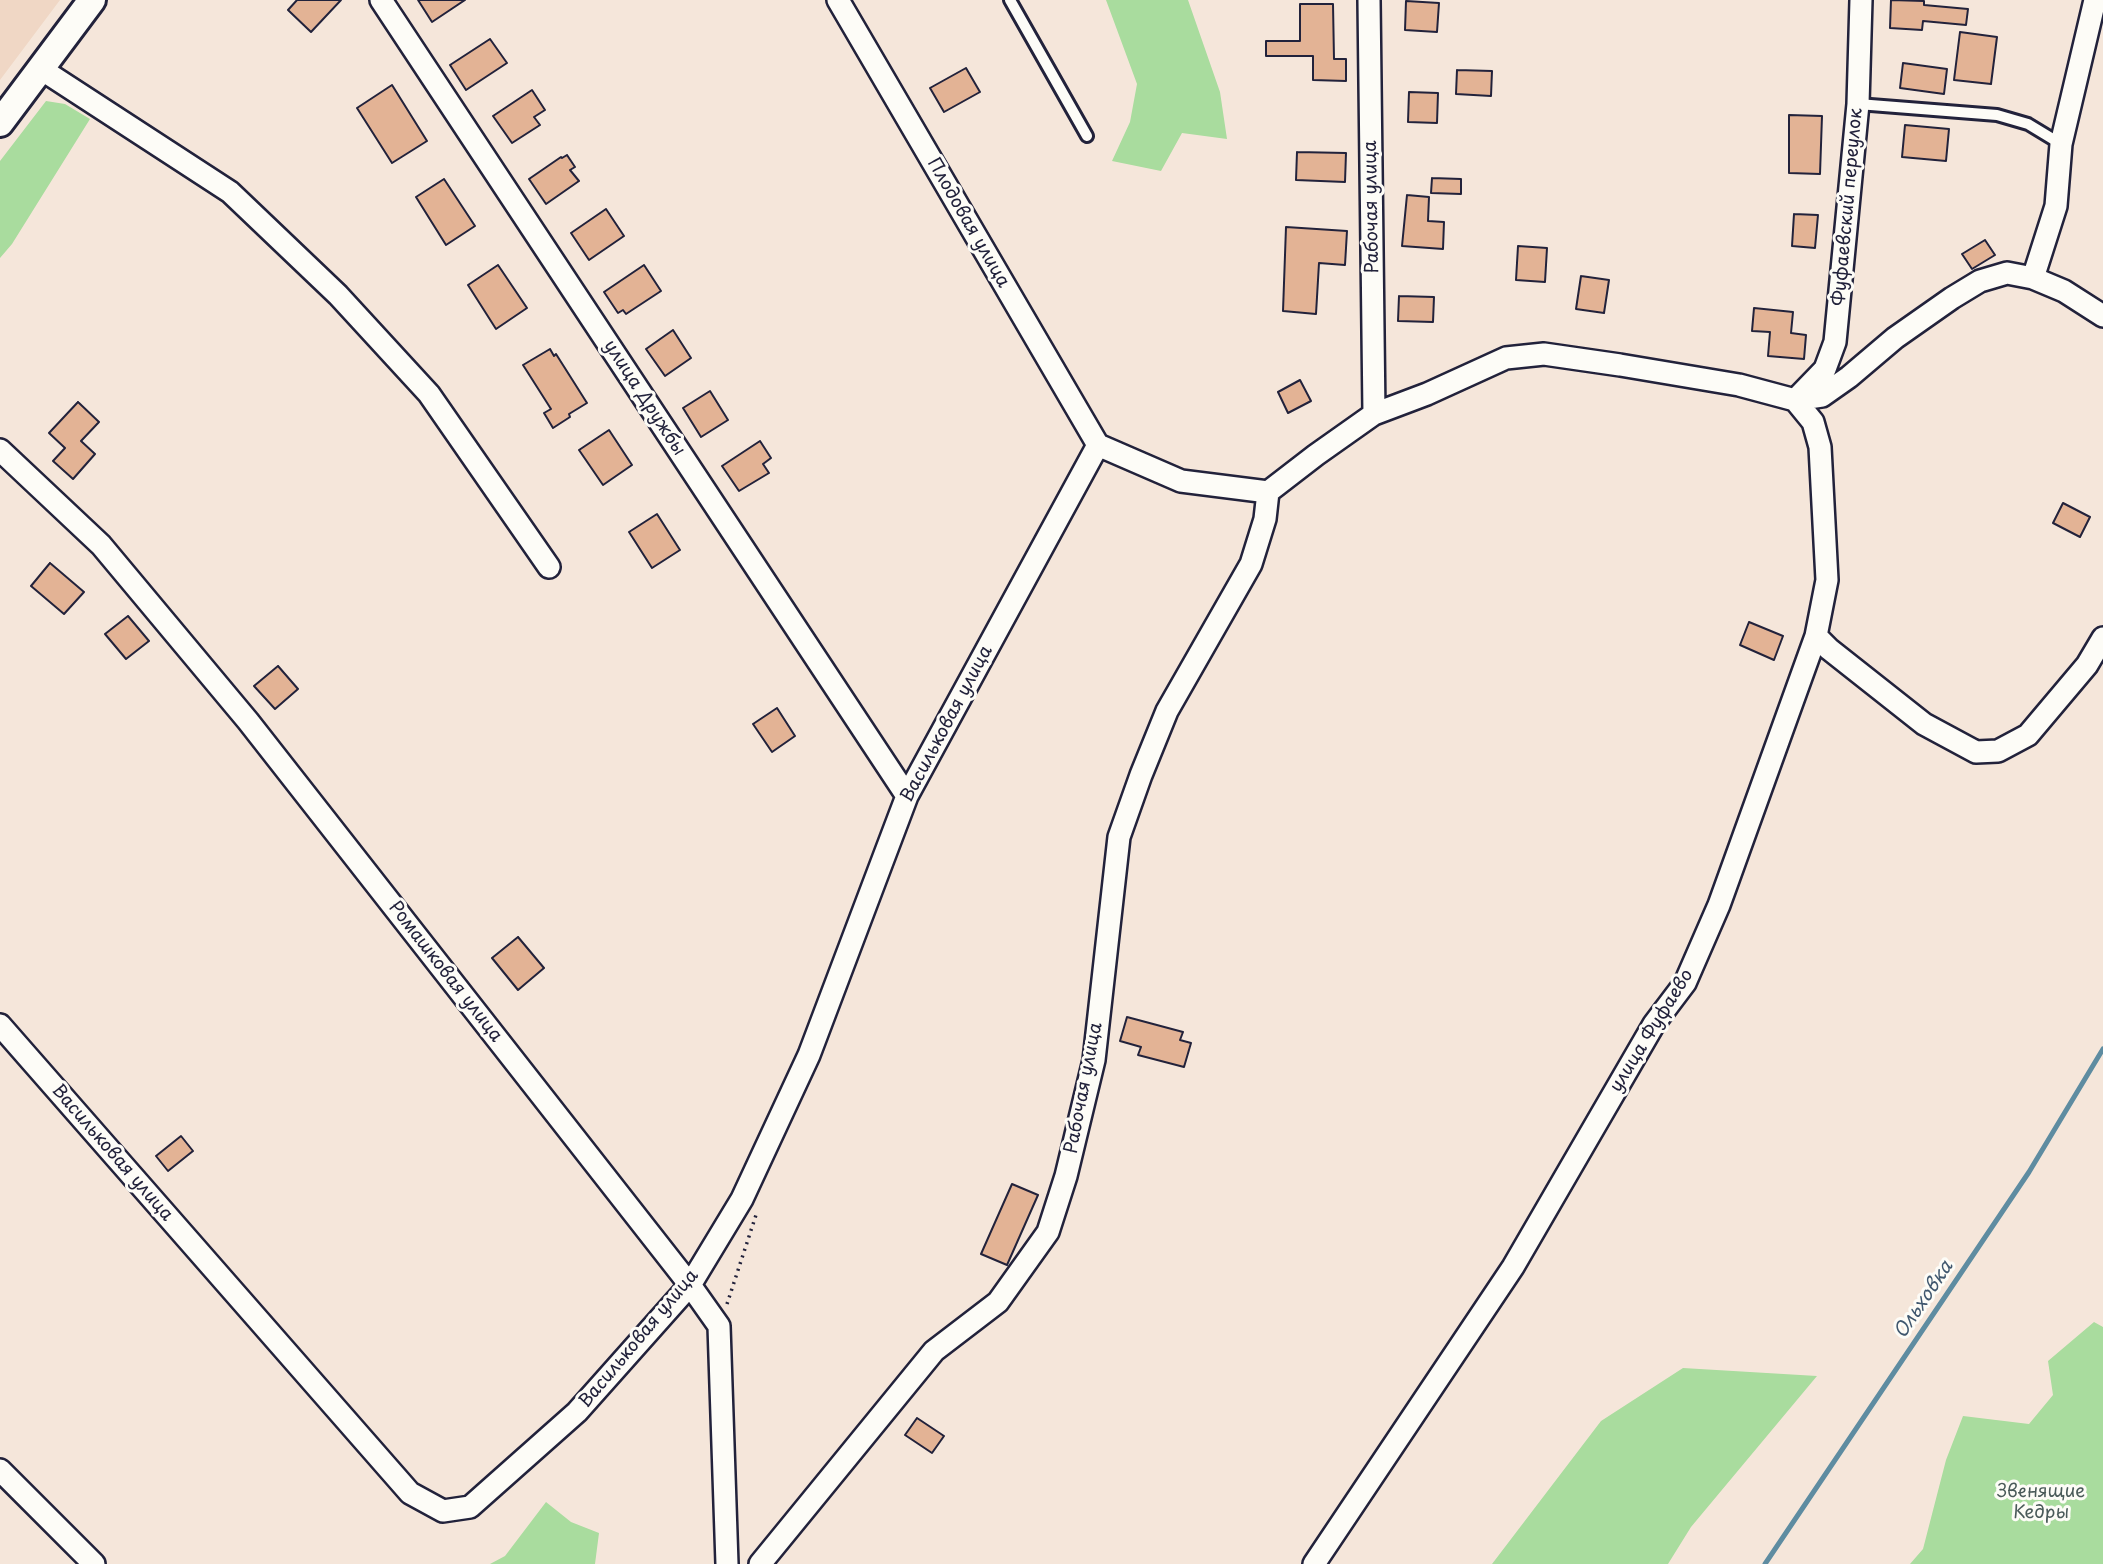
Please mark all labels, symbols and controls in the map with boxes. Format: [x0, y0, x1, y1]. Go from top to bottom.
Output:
street label: Фуфаевский переулок [1829, 107, 1867, 307]
street label: Рабочая улица [1360, 140, 1384, 274]
street label: Плодовая улица [922, 154, 1014, 292]
street label: улица Дружбы [599, 336, 689, 460]
street label: Васильковая улица [897, 642, 997, 806]
street label: Ромашковая улица [383, 897, 507, 1047]
street label: улица Фуфаево [1606, 966, 1698, 1096]
street label: Рабочая улица [1061, 1021, 1107, 1155]
street label: Васильковая улица [47, 1080, 177, 1226]
water label: Ольховка [1890, 1257, 1958, 1343]
street label: Васильковая улица [575, 1265, 703, 1413]
park label: Звенящие Кедры [1997, 1481, 2085, 1524]

